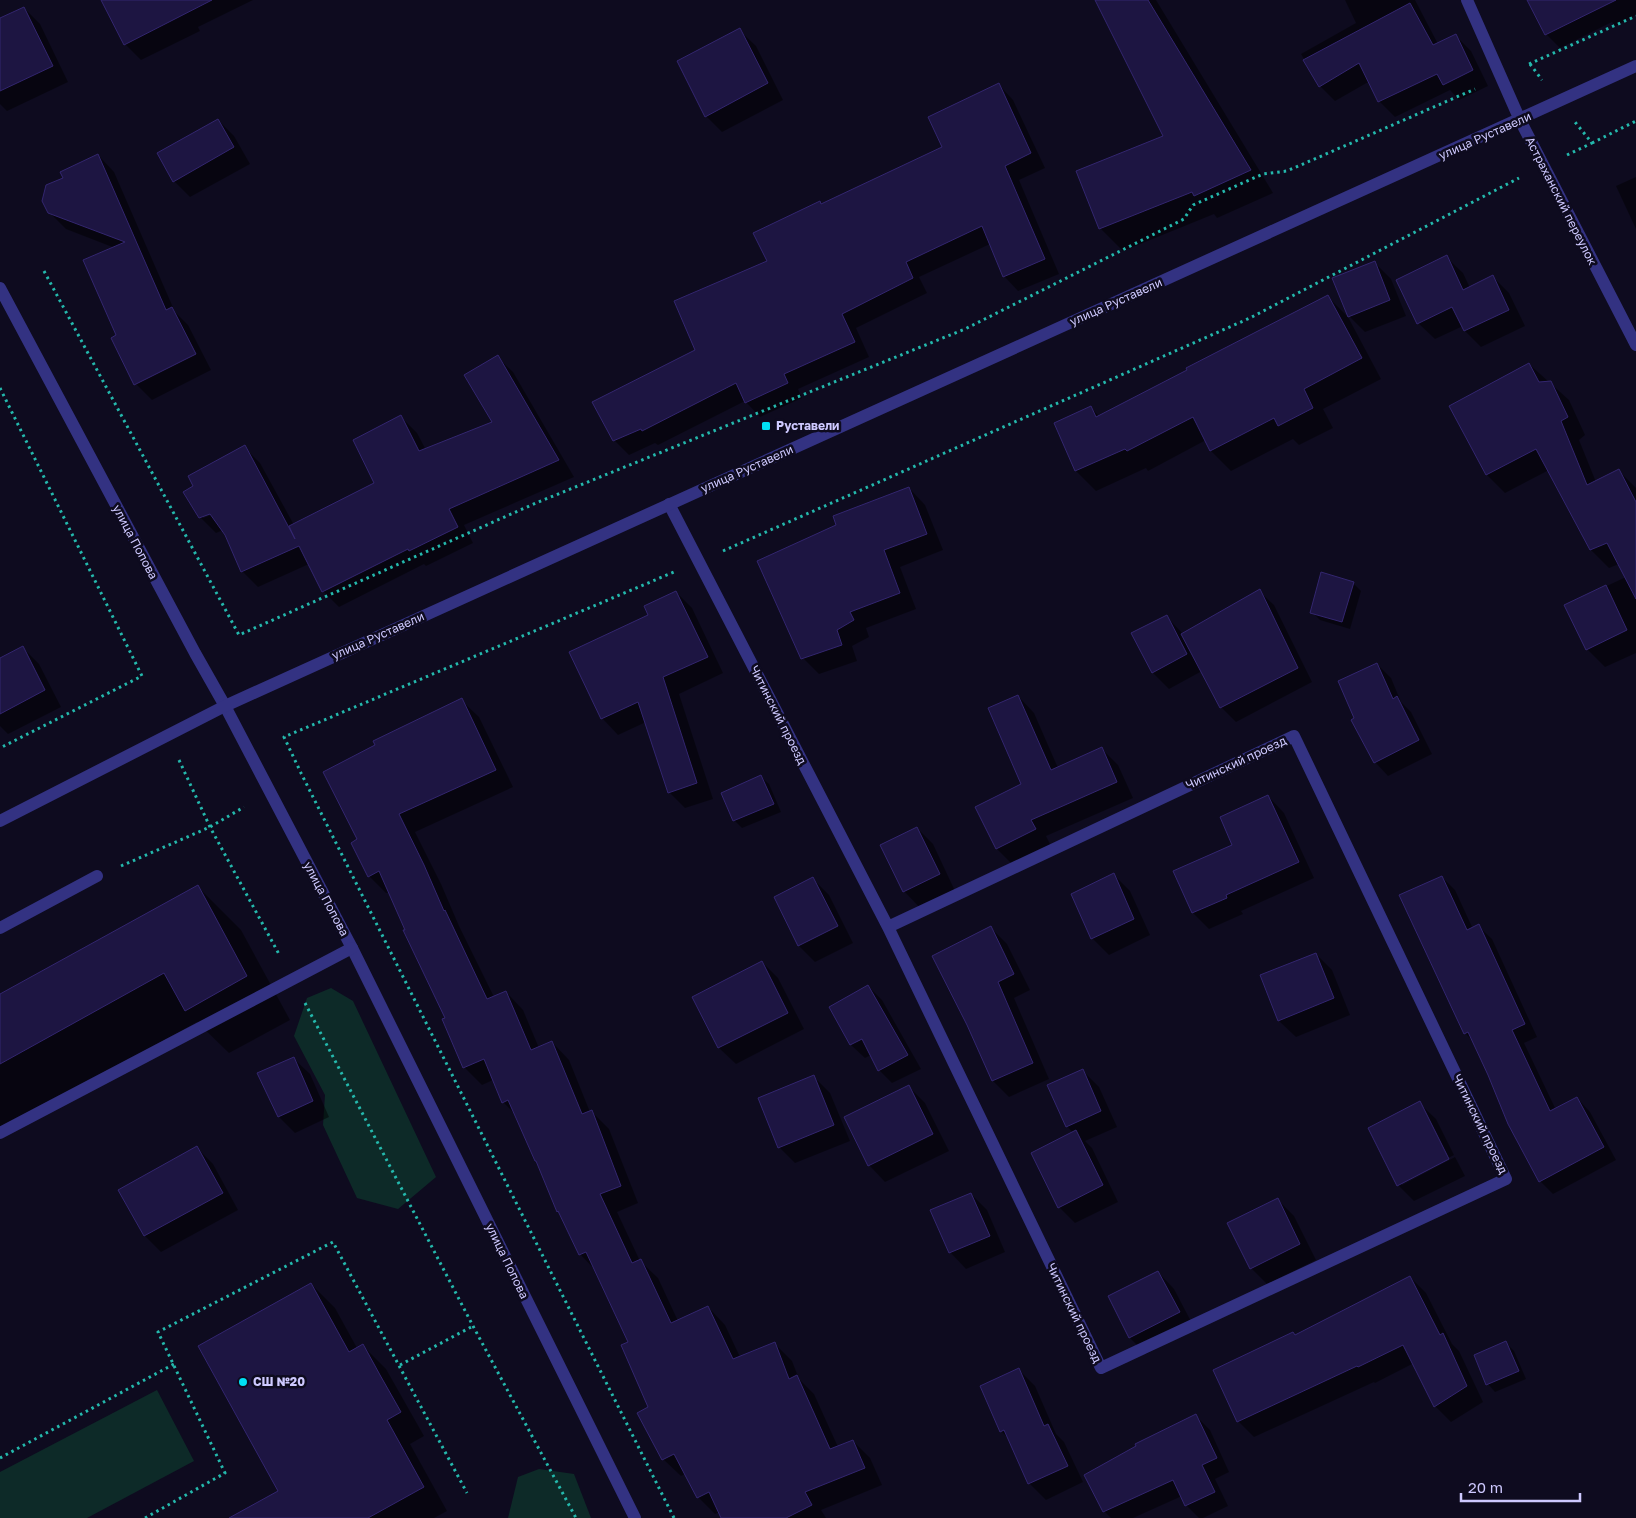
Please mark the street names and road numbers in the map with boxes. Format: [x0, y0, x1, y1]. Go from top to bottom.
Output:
street label: улица Руставели [1436, 108, 1533, 163]
street label: Астраханский переулок [1523, 134, 1600, 268]
street label: улица Руставели [1067, 274, 1164, 329]
street label: улица Руставели [698, 441, 795, 496]
street label: улица Попова [109, 502, 161, 582]
street label: улица Руставели [329, 608, 426, 663]
street label: Читинский проезд [747, 663, 810, 767]
street label: Читинский проезд [1183, 733, 1288, 792]
street label: улица Попова [300, 859, 352, 939]
street label: Читинский проезд [1450, 1071, 1511, 1176]
street label: улица Попова [483, 1220, 532, 1301]
street label: Читинский проезд [1044, 1260, 1105, 1365]

